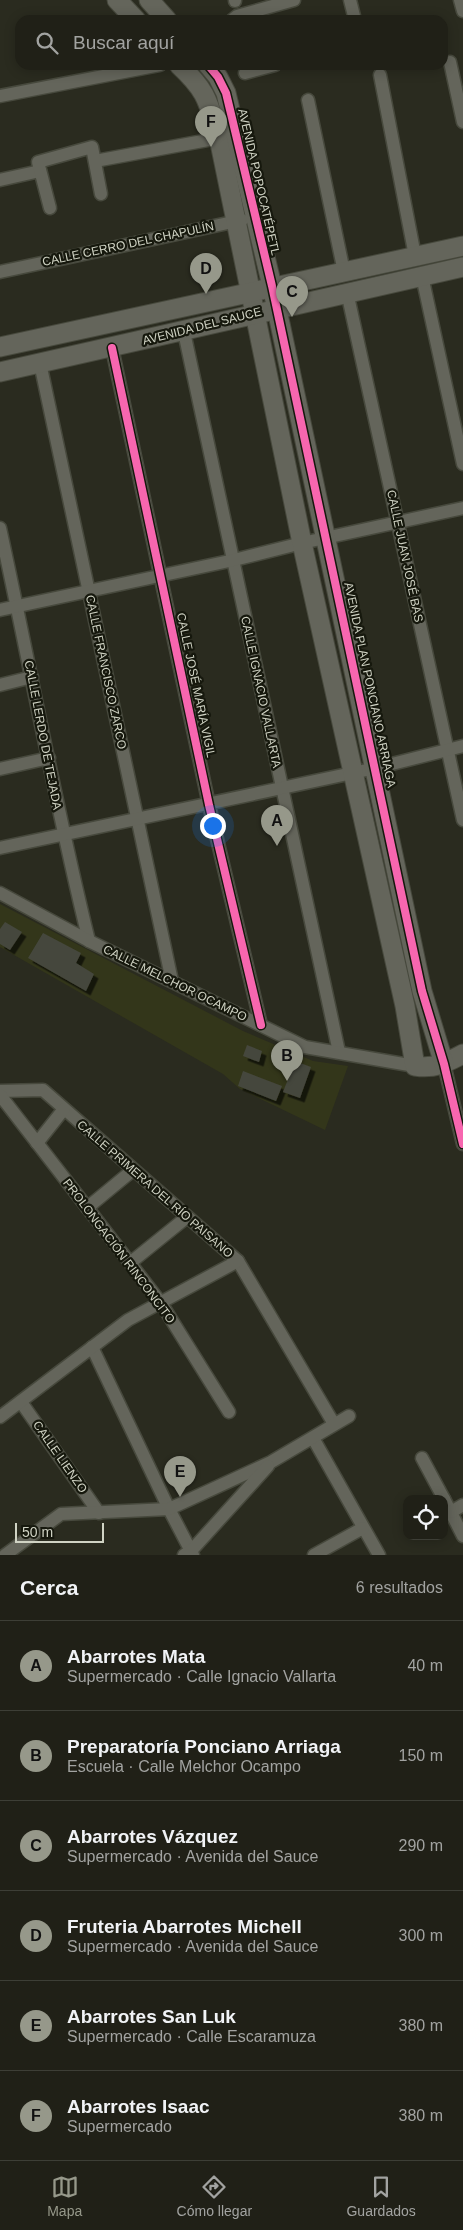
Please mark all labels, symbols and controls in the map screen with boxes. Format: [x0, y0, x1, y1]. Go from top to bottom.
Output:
search box [15, 15, 448, 70]
icon: search [33, 29, 61, 57]
text: Buscar aquí [73, 32, 174, 53]
pin: F [195, 106, 227, 147]
street label: AVENIDA POPOCATÉPETL [235, 107, 284, 257]
street label: CALLE CERRO DEL CHAPULÍN [41, 219, 215, 269]
pin: D [190, 253, 222, 294]
pin: C [276, 276, 308, 317]
street label: AVENIDA DEL SAUCE [141, 304, 263, 348]
street label: CALLE JUAN JOSÉ BAS [384, 488, 427, 623]
street label: AVENIDA PLAN PONCIANO ARRIAGA [341, 581, 399, 789]
street label: CALLE FRANCISCO ZARCO [83, 594, 129, 750]
street label: CALLE JOSÉ MARÍA VIGIL [174, 611, 219, 759]
street label: CALLE IGNACIO VALLARTA [238, 615, 284, 769]
street label: CALLE LERDO DE TEJADA [22, 659, 64, 811]
pin: A [261, 805, 293, 846]
your location [200, 813, 226, 839]
street label: CALLE MELCHOR OCAMPO [101, 942, 249, 1024]
pin: B [271, 1040, 303, 1081]
street label: CALLE PRIMERA DEL RÍO PAISANO [74, 1117, 236, 1261]
street label: PROLONGACIÓN RINCONCITO [60, 1175, 179, 1326]
street label: CALLE LIENZO [30, 1418, 90, 1496]
pin: E [164, 1456, 196, 1497]
map controls [403, 1495, 448, 1540]
button: locate [403, 1495, 448, 1540]
scale bar [15, 1520, 104, 1543]
text: 50 m [22, 1524, 53, 1540]
text: Cerca [20, 1576, 78, 1599]
text: 6 resultados [356, 1579, 443, 1596]
text: Abarrotes Mata [67, 1646, 205, 1667]
text: A [30, 1657, 42, 1674]
text: 40 m [407, 1657, 443, 1674]
text: Supermercado · Calle Ignacio Vallarta [67, 1668, 336, 1685]
text: Preparatoría Ponciano Arriaga [67, 1736, 341, 1757]
text: B [30, 1747, 42, 1764]
text: 150 m [399, 1747, 443, 1764]
text: Escuela · Calle Melchor Ocampo [67, 1758, 301, 1775]
text: Abarrotes Vázquez [67, 1826, 238, 1847]
text: C [30, 1837, 42, 1854]
text: 290 m [399, 1837, 443, 1854]
text: Supermercado · Avenida del Sauce [67, 1848, 318, 1865]
text: Fruteria Abarrotes Michell [67, 1916, 302, 1937]
text: D [30, 1927, 42, 1944]
text: 300 m [399, 1927, 443, 1944]
text: Supermercado · Avenida del Sauce [67, 1938, 318, 1955]
text: Abarrotes San Luk [67, 2006, 236, 2027]
text: E [31, 2017, 41, 2034]
text: 380 m [399, 2017, 443, 2034]
text: Supermercado · Calle Escaramuza [67, 2028, 316, 2045]
text: Abarrotes Isaac [67, 2096, 210, 2117]
text: F [31, 2107, 41, 2124]
text: 380 m [399, 2107, 443, 2124]
text: Supermercado [67, 2118, 172, 2135]
tab: Mapa [47, 2173, 82, 2219]
tab: Cómo llegar [177, 2173, 252, 2219]
tab: Guardados [346, 2173, 416, 2219]

